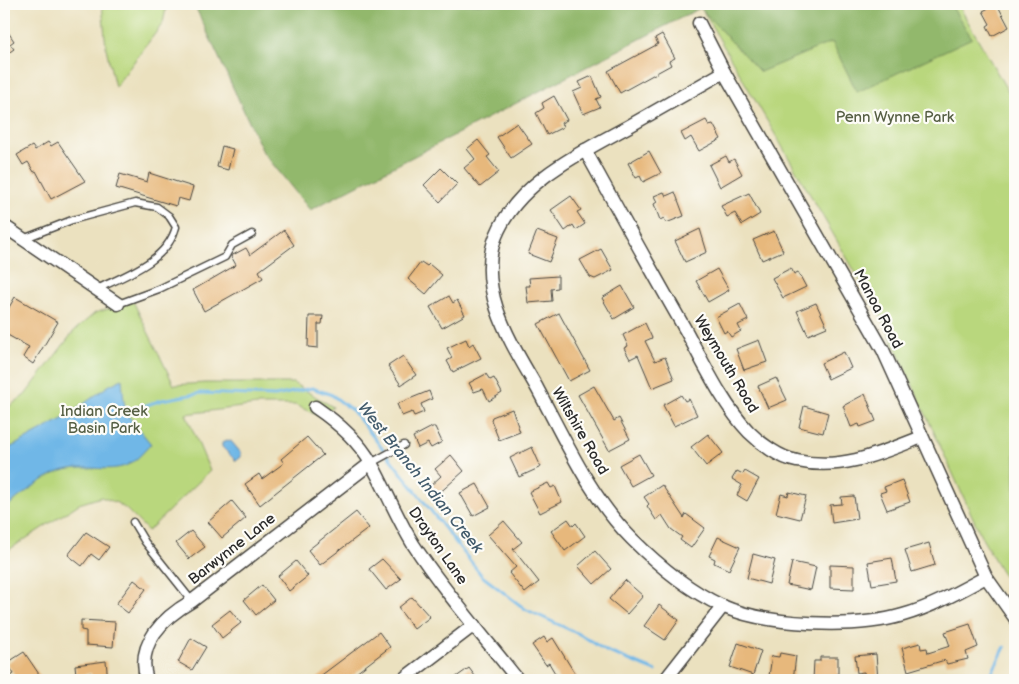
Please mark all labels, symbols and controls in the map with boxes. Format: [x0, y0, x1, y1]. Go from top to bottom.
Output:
park label: Penn Wynne Park [836, 108, 955, 127]
street label: Manoa Road [849, 266, 907, 352]
street label: Weymouth Road [689, 312, 763, 416]
street label: Wiltshire Road [547, 384, 613, 478]
water label: West Branch Indian Creek [353, 399, 487, 558]
park label: Indian Creek Basin Park [60, 402, 148, 438]
street label: Drayton Lane [404, 503, 472, 589]
street label: Barwynne Lane [185, 509, 279, 589]

